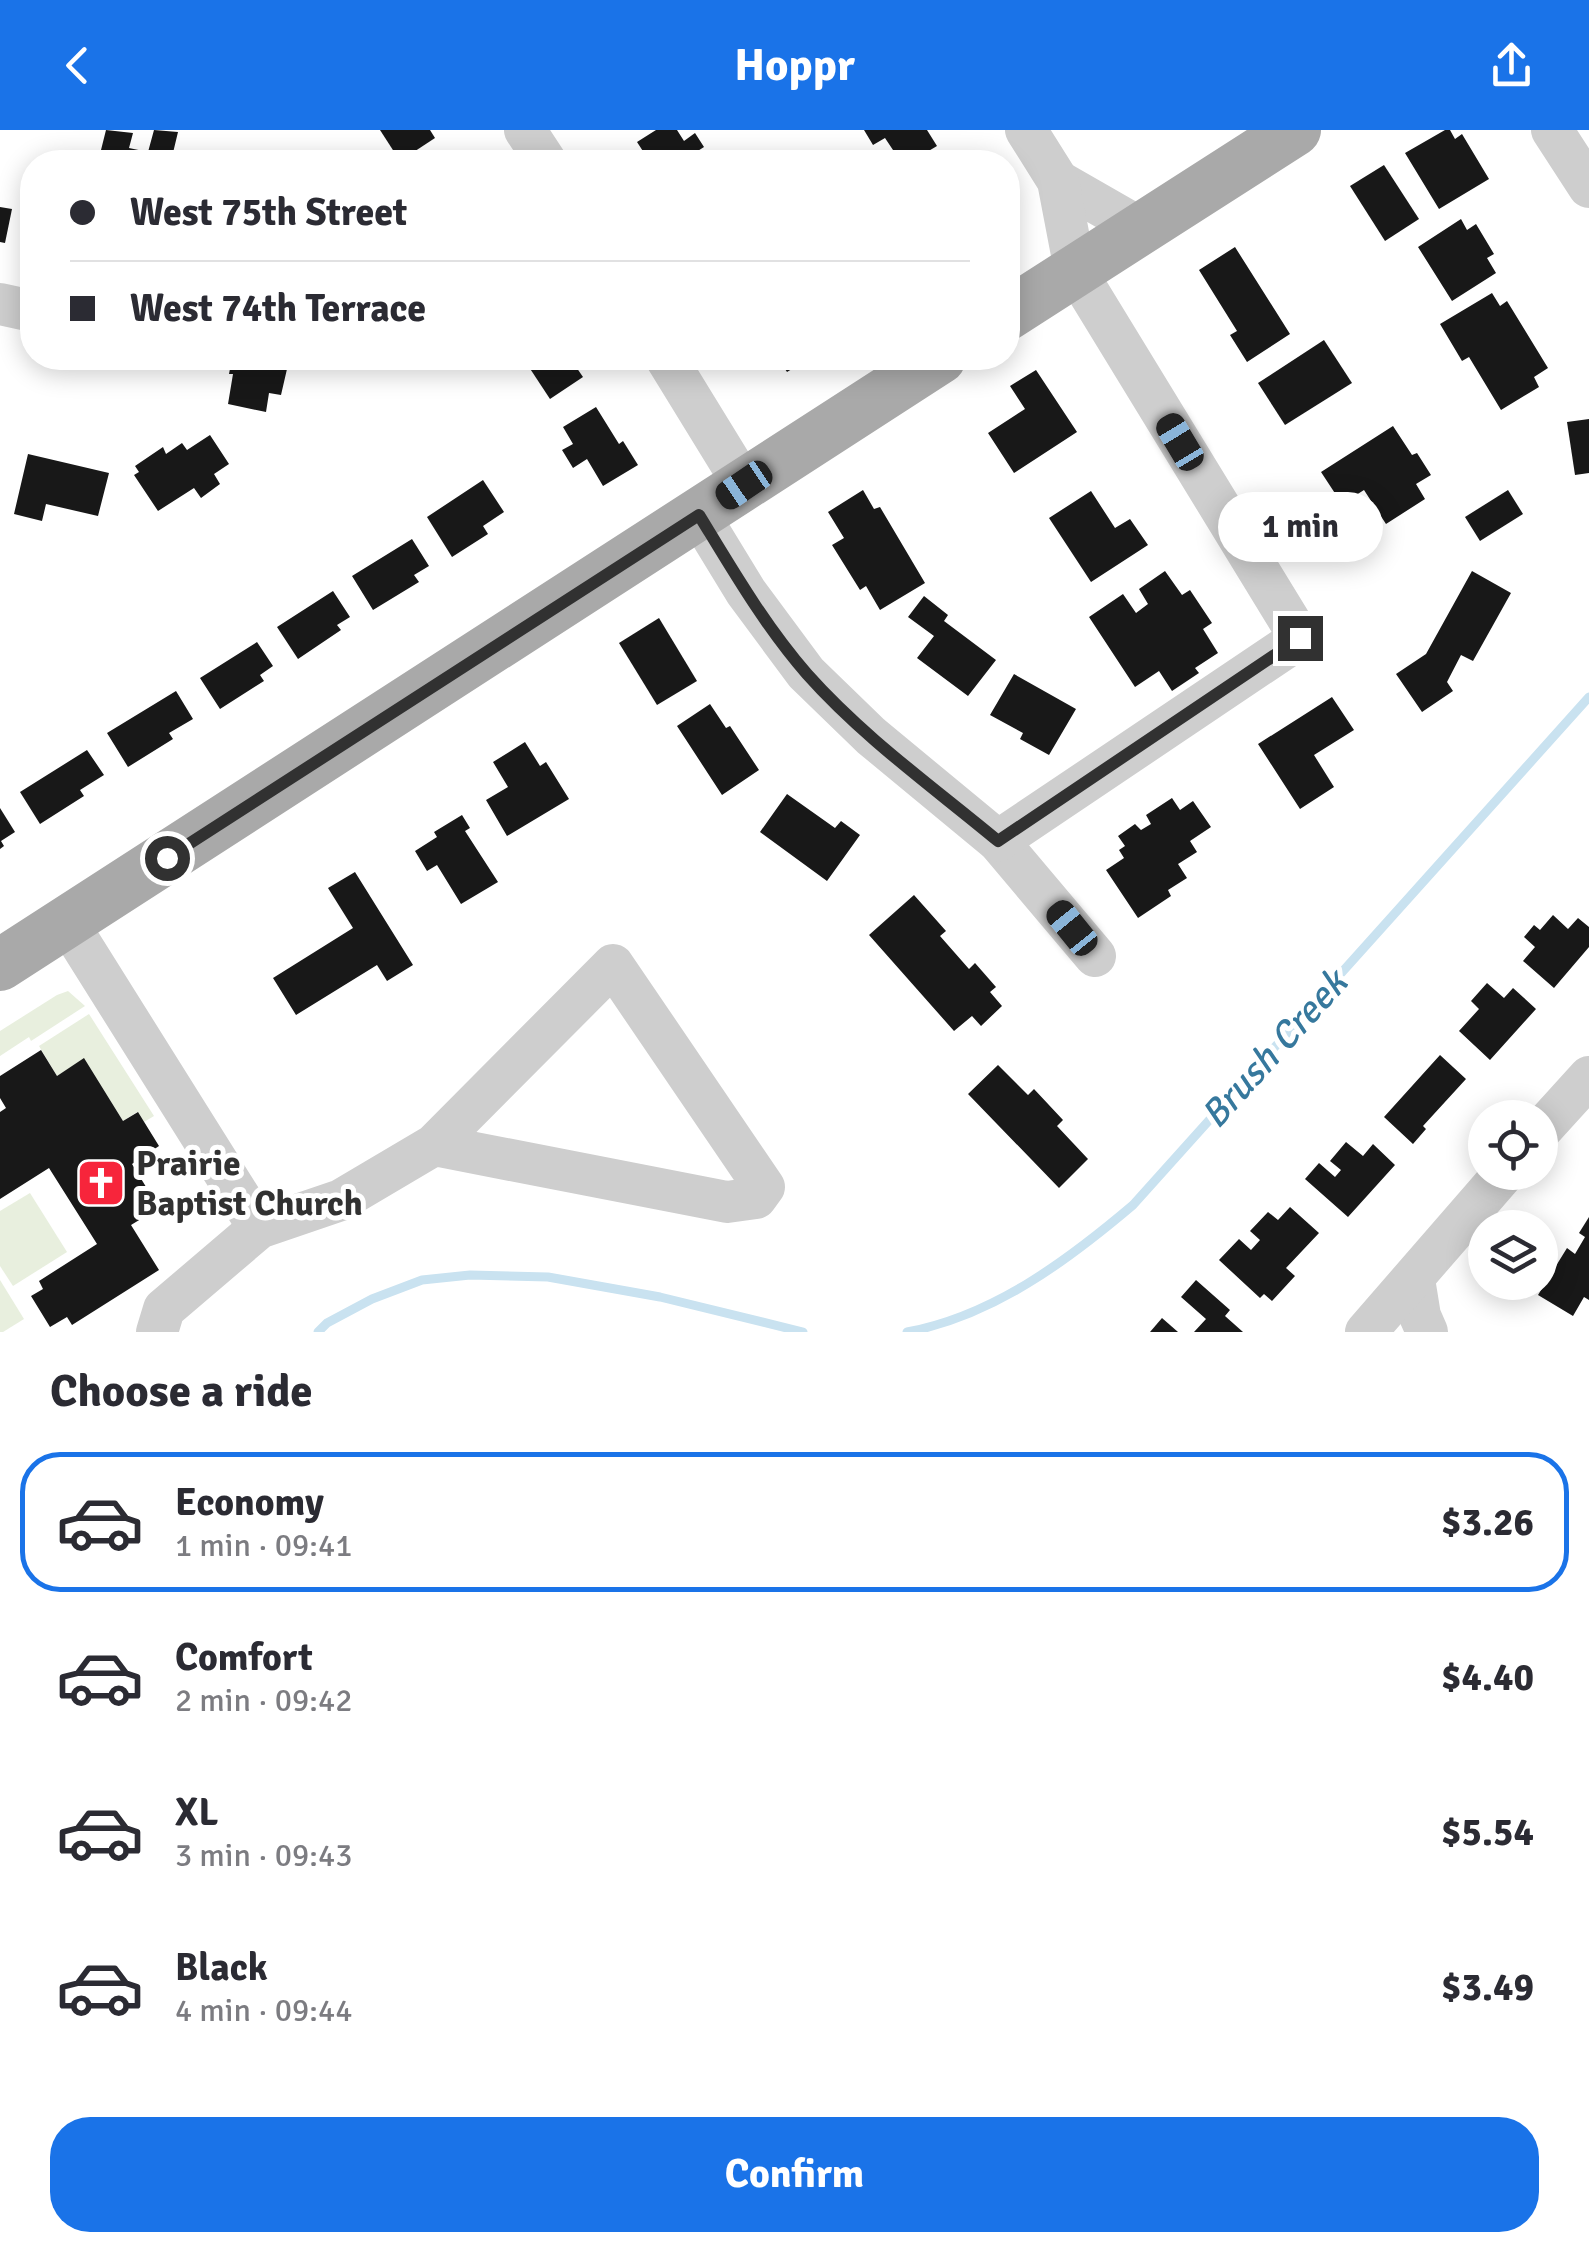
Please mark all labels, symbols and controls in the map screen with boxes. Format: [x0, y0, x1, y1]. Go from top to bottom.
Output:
icon: back [50, 38, 105, 93]
text: Hoppr [734, 38, 855, 93]
icon: share [1484, 38, 1539, 93]
text: West 75th Street [130, 189, 407, 236]
text: West 74th Terrace [130, 285, 426, 332]
car [1152, 409, 1208, 475]
car [711, 456, 777, 514]
callout: 1 min [1218, 493, 1382, 563]
text: 1 min [1262, 507, 1339, 546]
route end [1278, 616, 1323, 661]
route start [145, 836, 190, 881]
car [1041, 895, 1103, 961]
water label: Brush Creek [1191, 958, 1359, 1138]
map controls [1468, 1100, 1558, 1300]
button: locate [1468, 1100, 1558, 1190]
place label: Prairie Baptist Church [136, 1142, 363, 1225]
church icon: Prairie Baptist Church [75, 1157, 127, 1209]
button: layers [1468, 1210, 1558, 1300]
text: Choose a ride [50, 1364, 313, 1419]
icon: car [55, 1477, 145, 1567]
text: Economy [175, 1479, 324, 1526]
text: $3.26 [1441, 1499, 1534, 1546]
text: 1 min · 09:41 [175, 1526, 353, 1565]
icon: car [55, 1632, 145, 1722]
text: Comfort [175, 1634, 313, 1681]
text: $4.40 [1441, 1654, 1534, 1701]
text: 2 min · 09:42 [175, 1681, 353, 1720]
icon: car [55, 1787, 145, 1877]
text: XL [175, 1789, 218, 1836]
text: $5.54 [1441, 1809, 1534, 1856]
text: 3 min · 09:43 [175, 1836, 353, 1875]
icon: car [55, 1942, 145, 2032]
text: Black [175, 1944, 268, 1991]
text: $3.49 [1441, 1964, 1534, 2011]
text: 4 min · 09:44 [175, 1991, 353, 2030]
button: Confirm [50, 2117, 1539, 2232]

